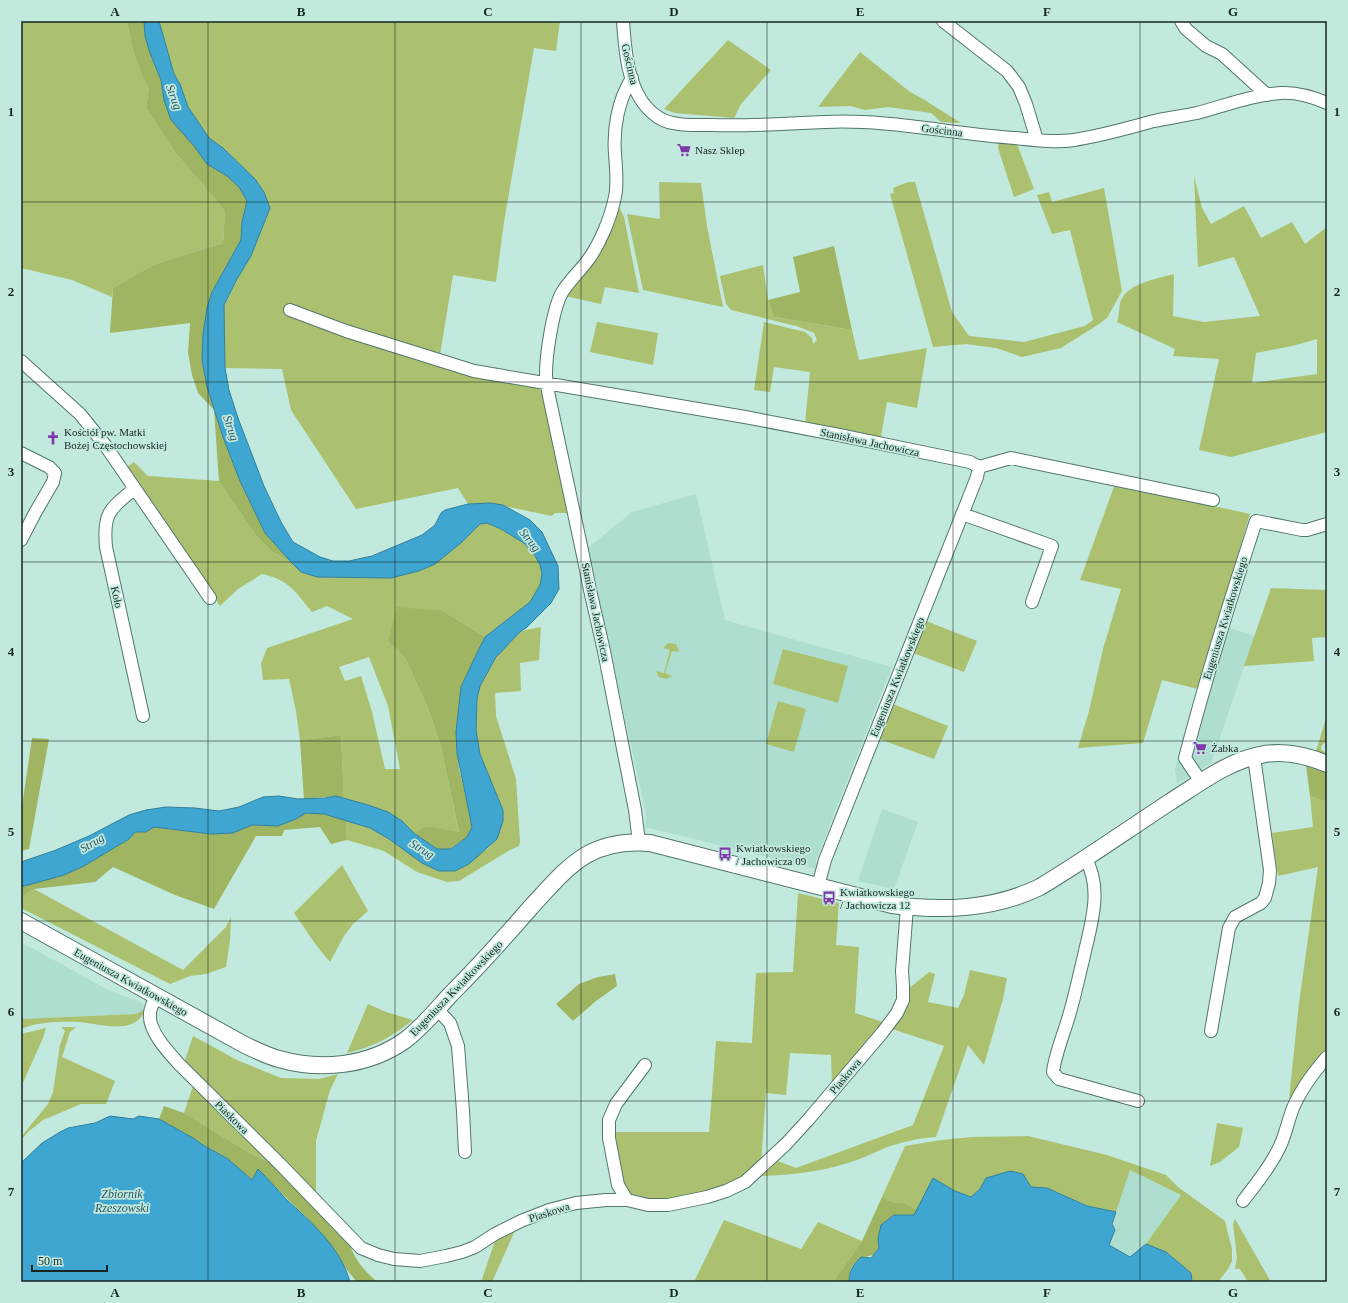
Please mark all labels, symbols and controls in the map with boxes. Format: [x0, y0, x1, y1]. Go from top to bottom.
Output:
text: A [110, 4, 120, 19]
text: B [297, 4, 306, 19]
text: C [483, 4, 493, 19]
text: D [669, 4, 679, 19]
text: E [856, 4, 864, 19]
text: F [1043, 4, 1051, 19]
text: G [1228, 4, 1238, 19]
street label: Gościnna [619, 42, 641, 86]
water label: Strug [163, 82, 185, 112]
text: 1 [8, 104, 14, 119]
text: 1 [1334, 104, 1340, 119]
street label: Gościnna [921, 122, 963, 139]
supermarket icon: Nasz Sklep [676, 142, 692, 158]
place label: Nasz Sklep [695, 144, 745, 156]
text: 2 [8, 284, 14, 299]
text: 2 [1334, 284, 1340, 299]
water label: Strug [220, 413, 242, 443]
place label: Kościół pw. Matki Bożej Częstochowskiej [64, 426, 167, 451]
street label: Stanisława Jachowicza [819, 426, 921, 458]
church icon: Kościół pw. Matki Bożej Częstochowskiej [45, 430, 61, 446]
text: 3 [8, 464, 15, 479]
text: 3 [1334, 464, 1341, 479]
water label: Strug [516, 525, 544, 555]
street label: Eugeniusza Kwiatkowskiego [1201, 555, 1250, 681]
street label: Stanisława Jachowicza [580, 561, 612, 663]
street label: Koło [109, 585, 125, 610]
street label: Eugeniusza Kwiatkowskiego [867, 615, 927, 739]
text: 4 [8, 644, 15, 659]
text: 4 [1334, 644, 1341, 659]
supermarket icon: Żabka [1192, 740, 1208, 756]
place label: Żabka [1211, 742, 1239, 754]
text: 5 [8, 824, 15, 839]
text: 5 [1334, 824, 1341, 839]
water label: Strug [77, 830, 107, 856]
water label: Strug [407, 836, 437, 862]
place label: Kwiatkowskiego / Jachowicza 09 [736, 842, 811, 867]
bus stop icon: Kwiatkowskiego / Jachowicza 09 [717, 846, 733, 862]
place label: Kwiatkowskiego / Jachowicza 12 [840, 886, 915, 911]
bus stop icon: Kwiatkowskiego / Jachowicza 12 [821, 890, 837, 906]
street label: Eugeniusza Kwiatkowskiego [407, 937, 505, 1038]
street label: Eugeniusza Kwiatkowskiego [72, 946, 190, 1019]
text: 6 [8, 1004, 15, 1019]
text: 6 [1334, 1004, 1341, 1019]
street label: Piaskowa [827, 1056, 863, 1096]
street label: Piaskowa [213, 1098, 251, 1136]
text: 7 [8, 1184, 15, 1199]
text: 7 [1334, 1184, 1341, 1199]
water label: Zbiornik Rzeszowski [94, 1187, 149, 1215]
street label: Piaskowa [527, 1200, 571, 1224]
scale bar [32, 1247, 107, 1273]
text: 50 m [38, 1254, 63, 1268]
text: A [110, 1285, 120, 1300]
text: B [297, 1285, 306, 1300]
text: C [483, 1285, 493, 1300]
text: D [669, 1285, 679, 1300]
text: E [856, 1285, 864, 1300]
text: F [1043, 1285, 1051, 1300]
text: G [1228, 1285, 1238, 1300]

